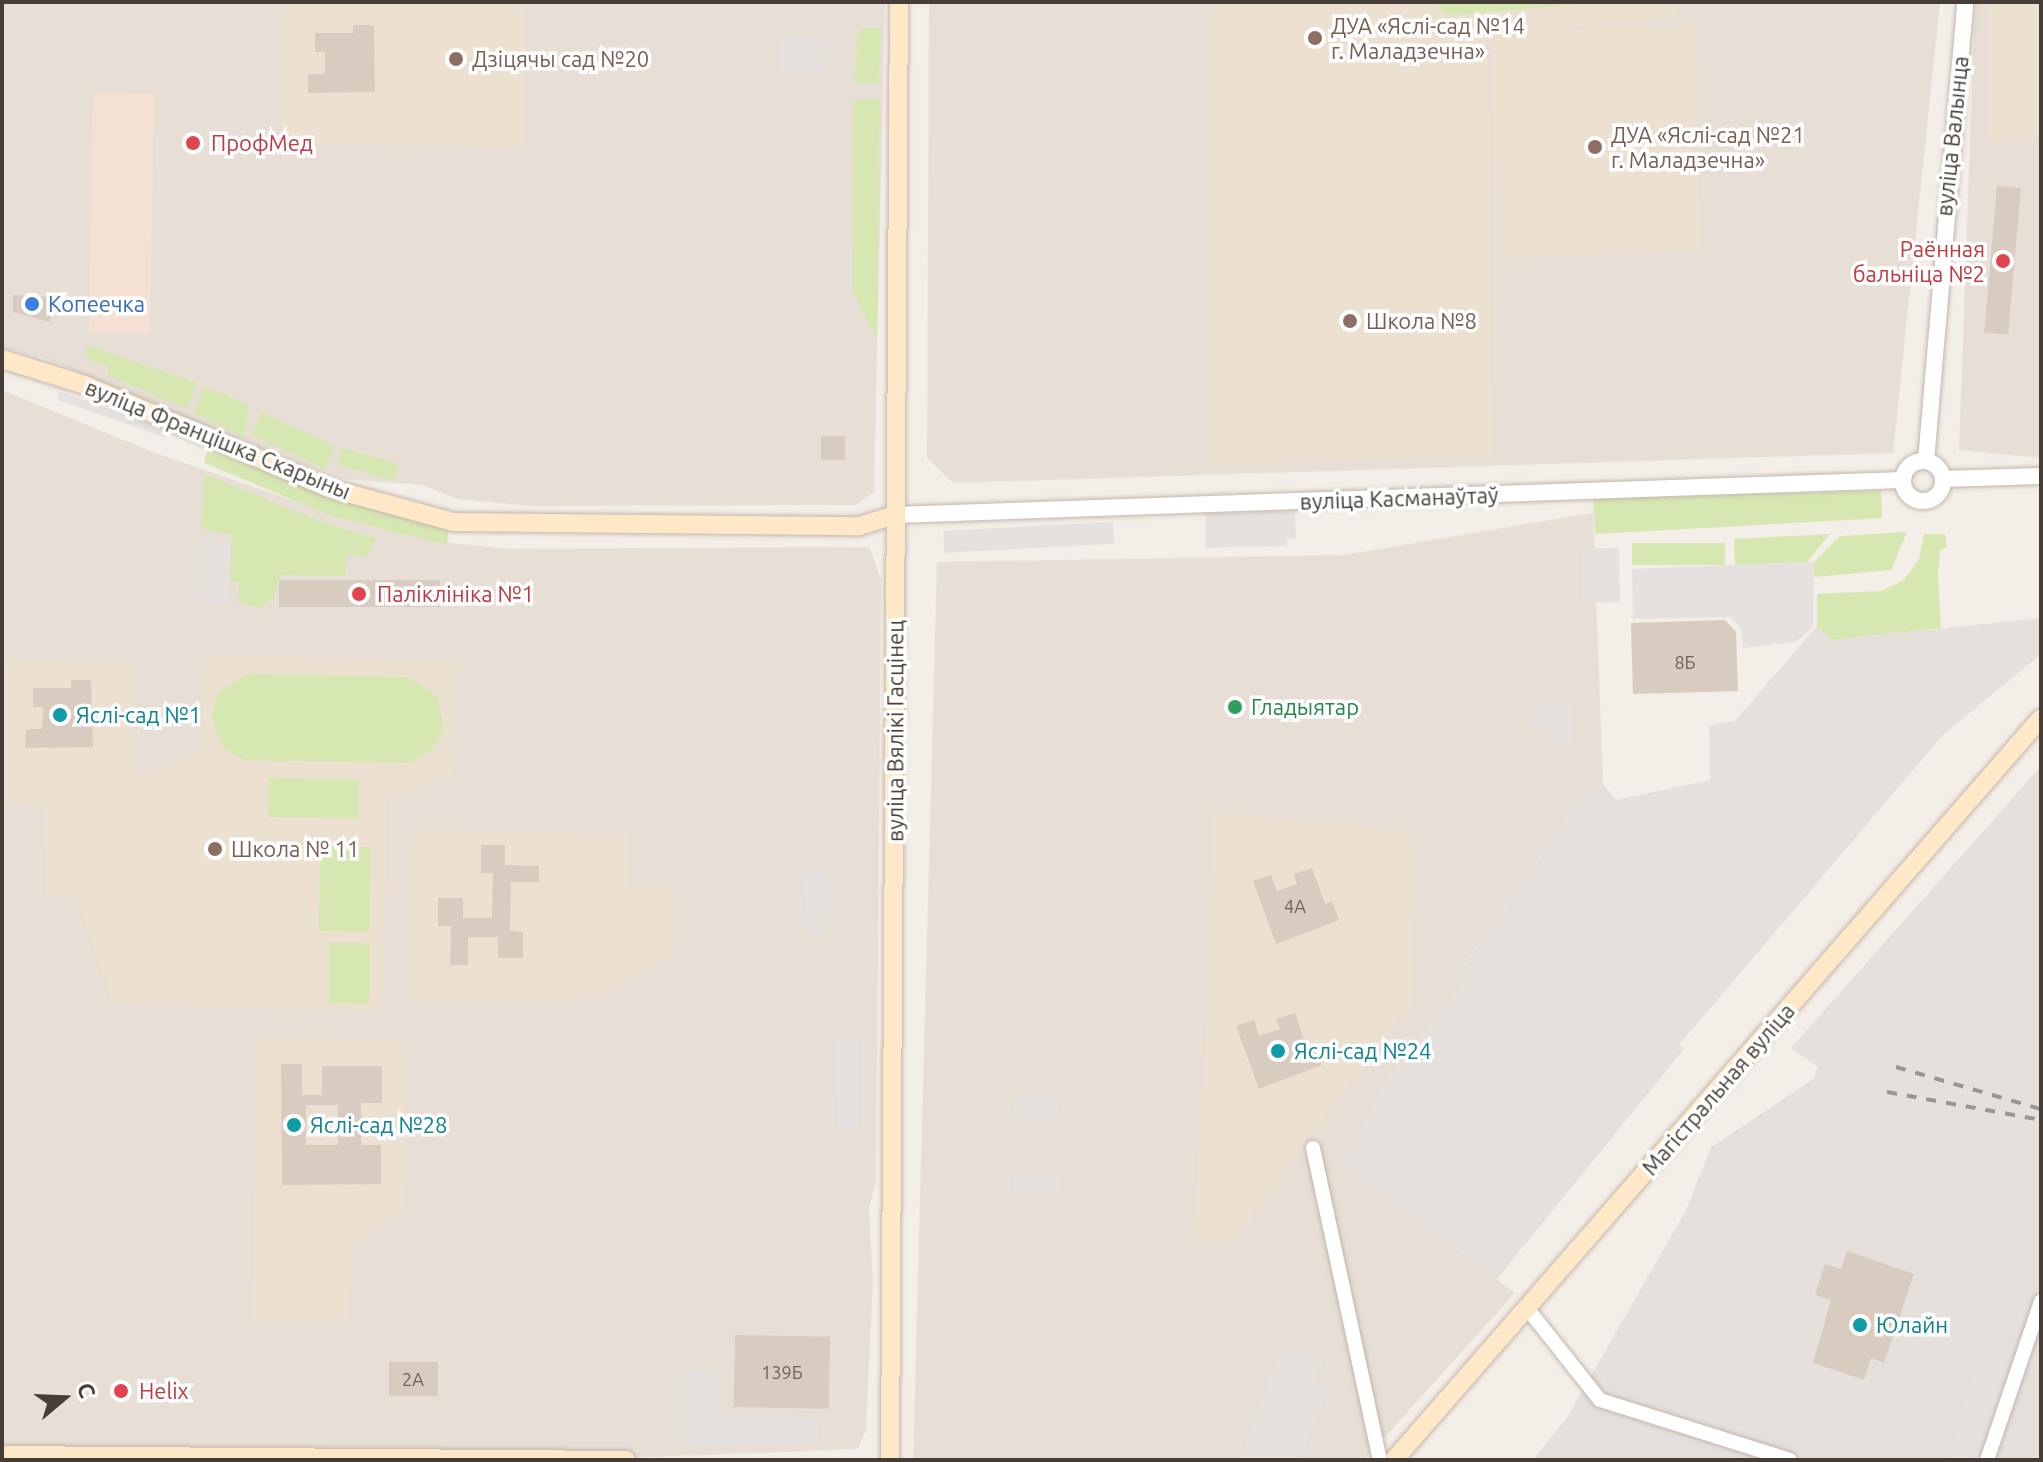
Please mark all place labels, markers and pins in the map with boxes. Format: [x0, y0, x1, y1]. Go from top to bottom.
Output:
place label: ДУА «Яслі-сад №14 г. Маладзечна» [1331, 12, 1525, 64]
marker: ДУА «Яслі-сад №14 г. Маладзечна» [1306, 29, 1324, 47]
place label: Дзіцячы сад №20 [472, 46, 649, 72]
marker: Дзіцячы сад №20 [447, 50, 465, 68]
place label: ДУА «Яслі-сад №21 г. Маладзечна» [1611, 121, 1805, 172]
place label: ПрофМед [211, 130, 313, 156]
marker: ПрофМед [182, 132, 204, 154]
marker: ДУА «Яслі-сад №21 г. Маладзечна» [1586, 138, 1604, 156]
place label: Раённая бальніца №2 [1853, 235, 1985, 286]
marker: Раённая бальніца №2 [1992, 250, 2014, 272]
place label: Копеечка [48, 291, 145, 317]
marker: Копеечка [23, 295, 41, 313]
place label: Школа №8 [1366, 308, 1477, 334]
marker: Школа №8 [1341, 312, 1359, 330]
place label: Паліклініка №1 [377, 581, 534, 607]
marker: Паліклініка №1 [348, 583, 370, 605]
place label: Гладыятар [1251, 694, 1359, 720]
marker: Гладыятар [1226, 698, 1244, 716]
place label: Яслі-сад №1 [76, 702, 201, 728]
marker: Яслі-сад №1 [51, 706, 69, 724]
place label: Школа № 11 [231, 836, 359, 862]
marker: Школа № 11 [206, 840, 224, 858]
place label: Яслі-сад №24 [1294, 1038, 1431, 1064]
marker: Яслі-сад №24 [1269, 1042, 1287, 1060]
place label: Яслі-сад №28 [310, 1112, 447, 1138]
marker: Яслі-сад №28 [285, 1116, 303, 1134]
place label: Юлайн [1876, 1312, 1948, 1338]
marker: Юлайн [1851, 1316, 1869, 1334]
place label: Helix [139, 1378, 189, 1404]
marker: Helix [110, 1380, 132, 1402]

